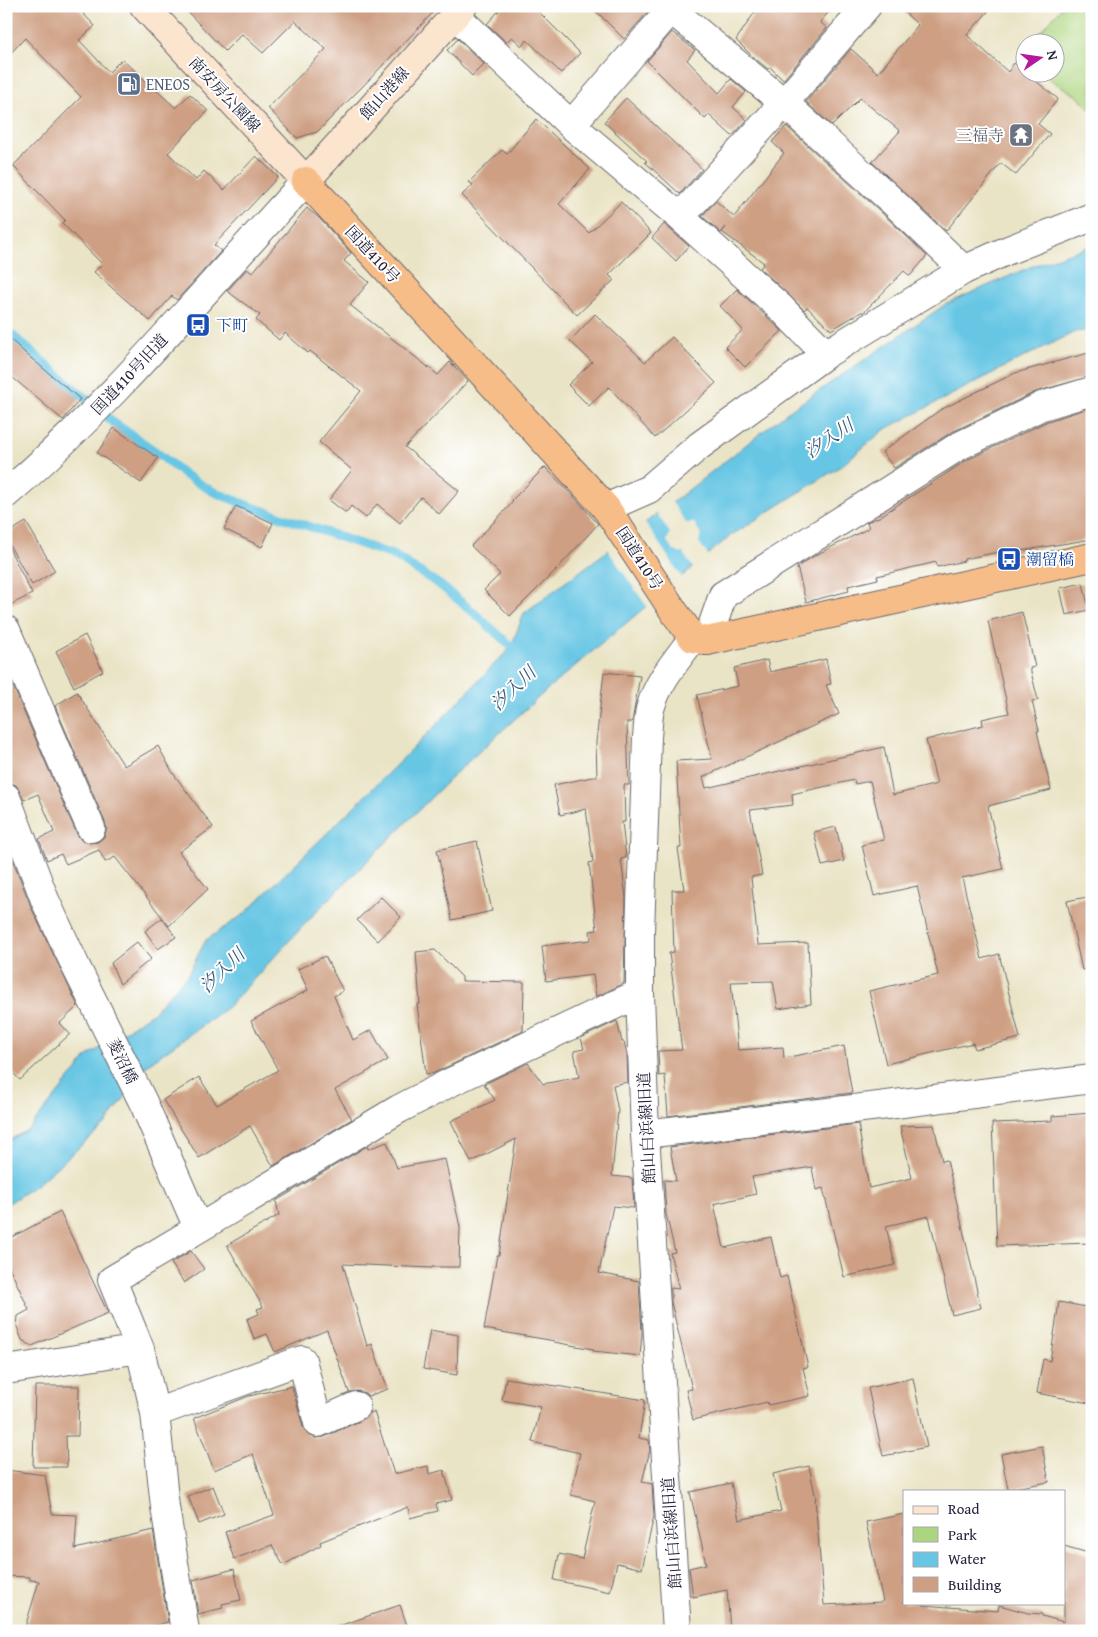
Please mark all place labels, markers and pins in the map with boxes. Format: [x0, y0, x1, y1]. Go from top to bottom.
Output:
fuel station icon: ENEOS [116, 71, 142, 97]
place label: ENEOS [146, 72, 190, 96]
temple icon: 三福寺 [1008, 122, 1034, 148]
place label: 三福寺 [956, 123, 1004, 147]
bus stop icon: 下町 [185, 312, 211, 338]
place label: 下町 [216, 313, 248, 337]
bus stop icon: 潮留橋 [996, 546, 1022, 572]
place label: 潮留橋 [1026, 547, 1074, 571]

